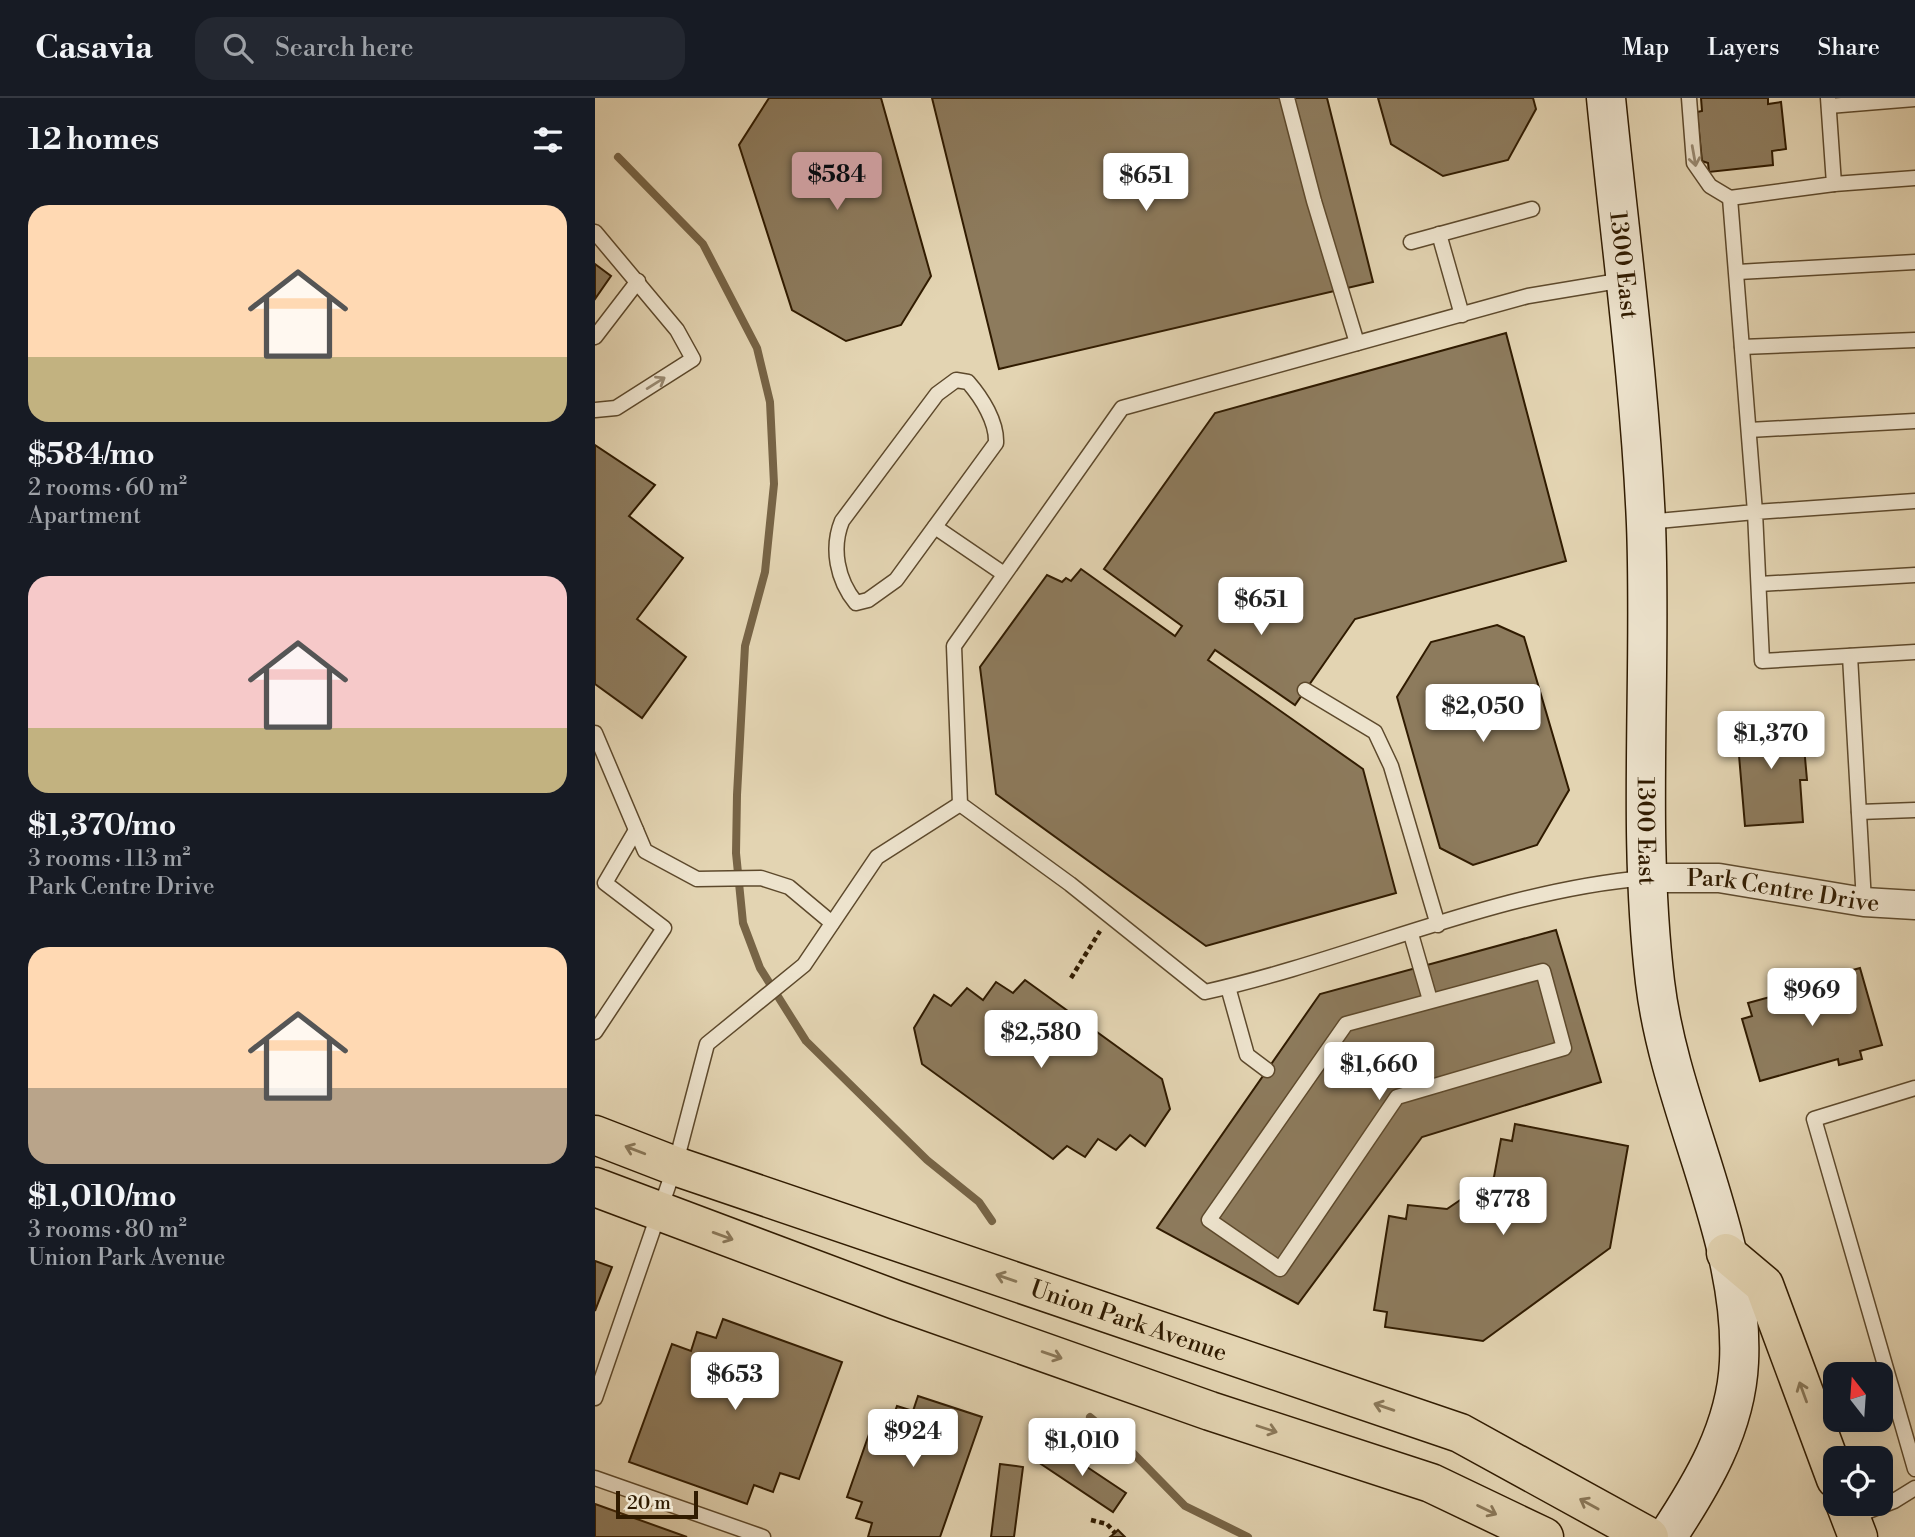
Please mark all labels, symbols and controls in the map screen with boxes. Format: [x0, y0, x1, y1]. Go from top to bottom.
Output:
search box [195, 17, 685, 80]
text: Casavia [35, 28, 153, 69]
icon: search [219, 29, 257, 67]
text: Search here [275, 32, 414, 64]
text: Map [1622, 33, 1669, 63]
text: Layers [1707, 33, 1779, 63]
text: Share [1817, 33, 1880, 63]
text: 12 homes [28, 121, 159, 159]
icon: filters [529, 121, 567, 159]
one-way arrow [1688, 144, 1702, 167]
pin: $584 [796, 152, 878, 212]
pin: $651 [1105, 153, 1187, 213]
text: $584 [808, 161, 866, 189]
text: $651 [1119, 162, 1173, 190]
street label: 1300 East [1602, 210, 1644, 321]
icon: home [235, 251, 361, 377]
one-way arrow [645, 376, 665, 390]
text: $584/mo [28, 436, 155, 474]
text: 2 rooms · 60 m² [28, 474, 187, 502]
text: Apartment [28, 502, 141, 530]
pin: $651 [1220, 578, 1302, 637]
text: $651 [1234, 586, 1288, 614]
icon: home [235, 622, 361, 748]
pin: $2,050 [1426, 684, 1540, 744]
text: $2,050 [1442, 693, 1524, 721]
pin: $1,370 [1714, 712, 1828, 771]
text: $1,370 [1734, 720, 1808, 748]
street label: 1300 East [1630, 777, 1661, 886]
text: $1,370/mo [28, 807, 176, 845]
text: 3 rooms · 113 m² [28, 845, 191, 873]
street label: Park Centre Drive [1687, 864, 1880, 919]
text: Park Centre Drive [28, 873, 215, 901]
pin: $969 [1771, 968, 1853, 1028]
text: $969 [1783, 977, 1841, 1005]
icon: home [235, 993, 361, 1119]
pin: $2,580 [984, 1010, 1098, 1070]
text: $2,580 [1001, 1019, 1081, 1047]
pin: $1,660 [1322, 1042, 1436, 1102]
text: $1,660 [1340, 1051, 1418, 1079]
one-way arrow [625, 1143, 646, 1156]
text: $1,010/mo [28, 1178, 177, 1216]
pin: $778 [1462, 1178, 1544, 1237]
text: $778 [1476, 1186, 1530, 1214]
text: 3 rooms · 80 m² [28, 1216, 187, 1244]
one-way arrow [711, 1231, 733, 1244]
text: Union Park Avenue [28, 1244, 225, 1272]
one-way arrow [996, 1271, 1018, 1283]
street label: Union Park Avenue [1026, 1274, 1231, 1369]
one-way arrow [1041, 1350, 1063, 1362]
pin: $653 [694, 1352, 776, 1412]
text: $653 [707, 1361, 763, 1389]
north arrow [1823, 1362, 1893, 1432]
map controls [1823, 1362, 1893, 1516]
one-way arrow [1796, 1382, 1809, 1404]
one-way arrow [1374, 1400, 1396, 1412]
pin: $924 [872, 1410, 954, 1469]
text: $924 [884, 1418, 942, 1446]
pin: $1,010 [1025, 1418, 1139, 1478]
one-way arrow [1256, 1424, 1278, 1437]
text: $1,010 [1044, 1427, 1120, 1455]
button: locate [1823, 1446, 1893, 1516]
scale bar [616, 1488, 698, 1520]
text: 20 m [627, 1491, 671, 1515]
one-way arrow [1579, 1497, 1600, 1510]
one-way arrow [1476, 1504, 1497, 1517]

